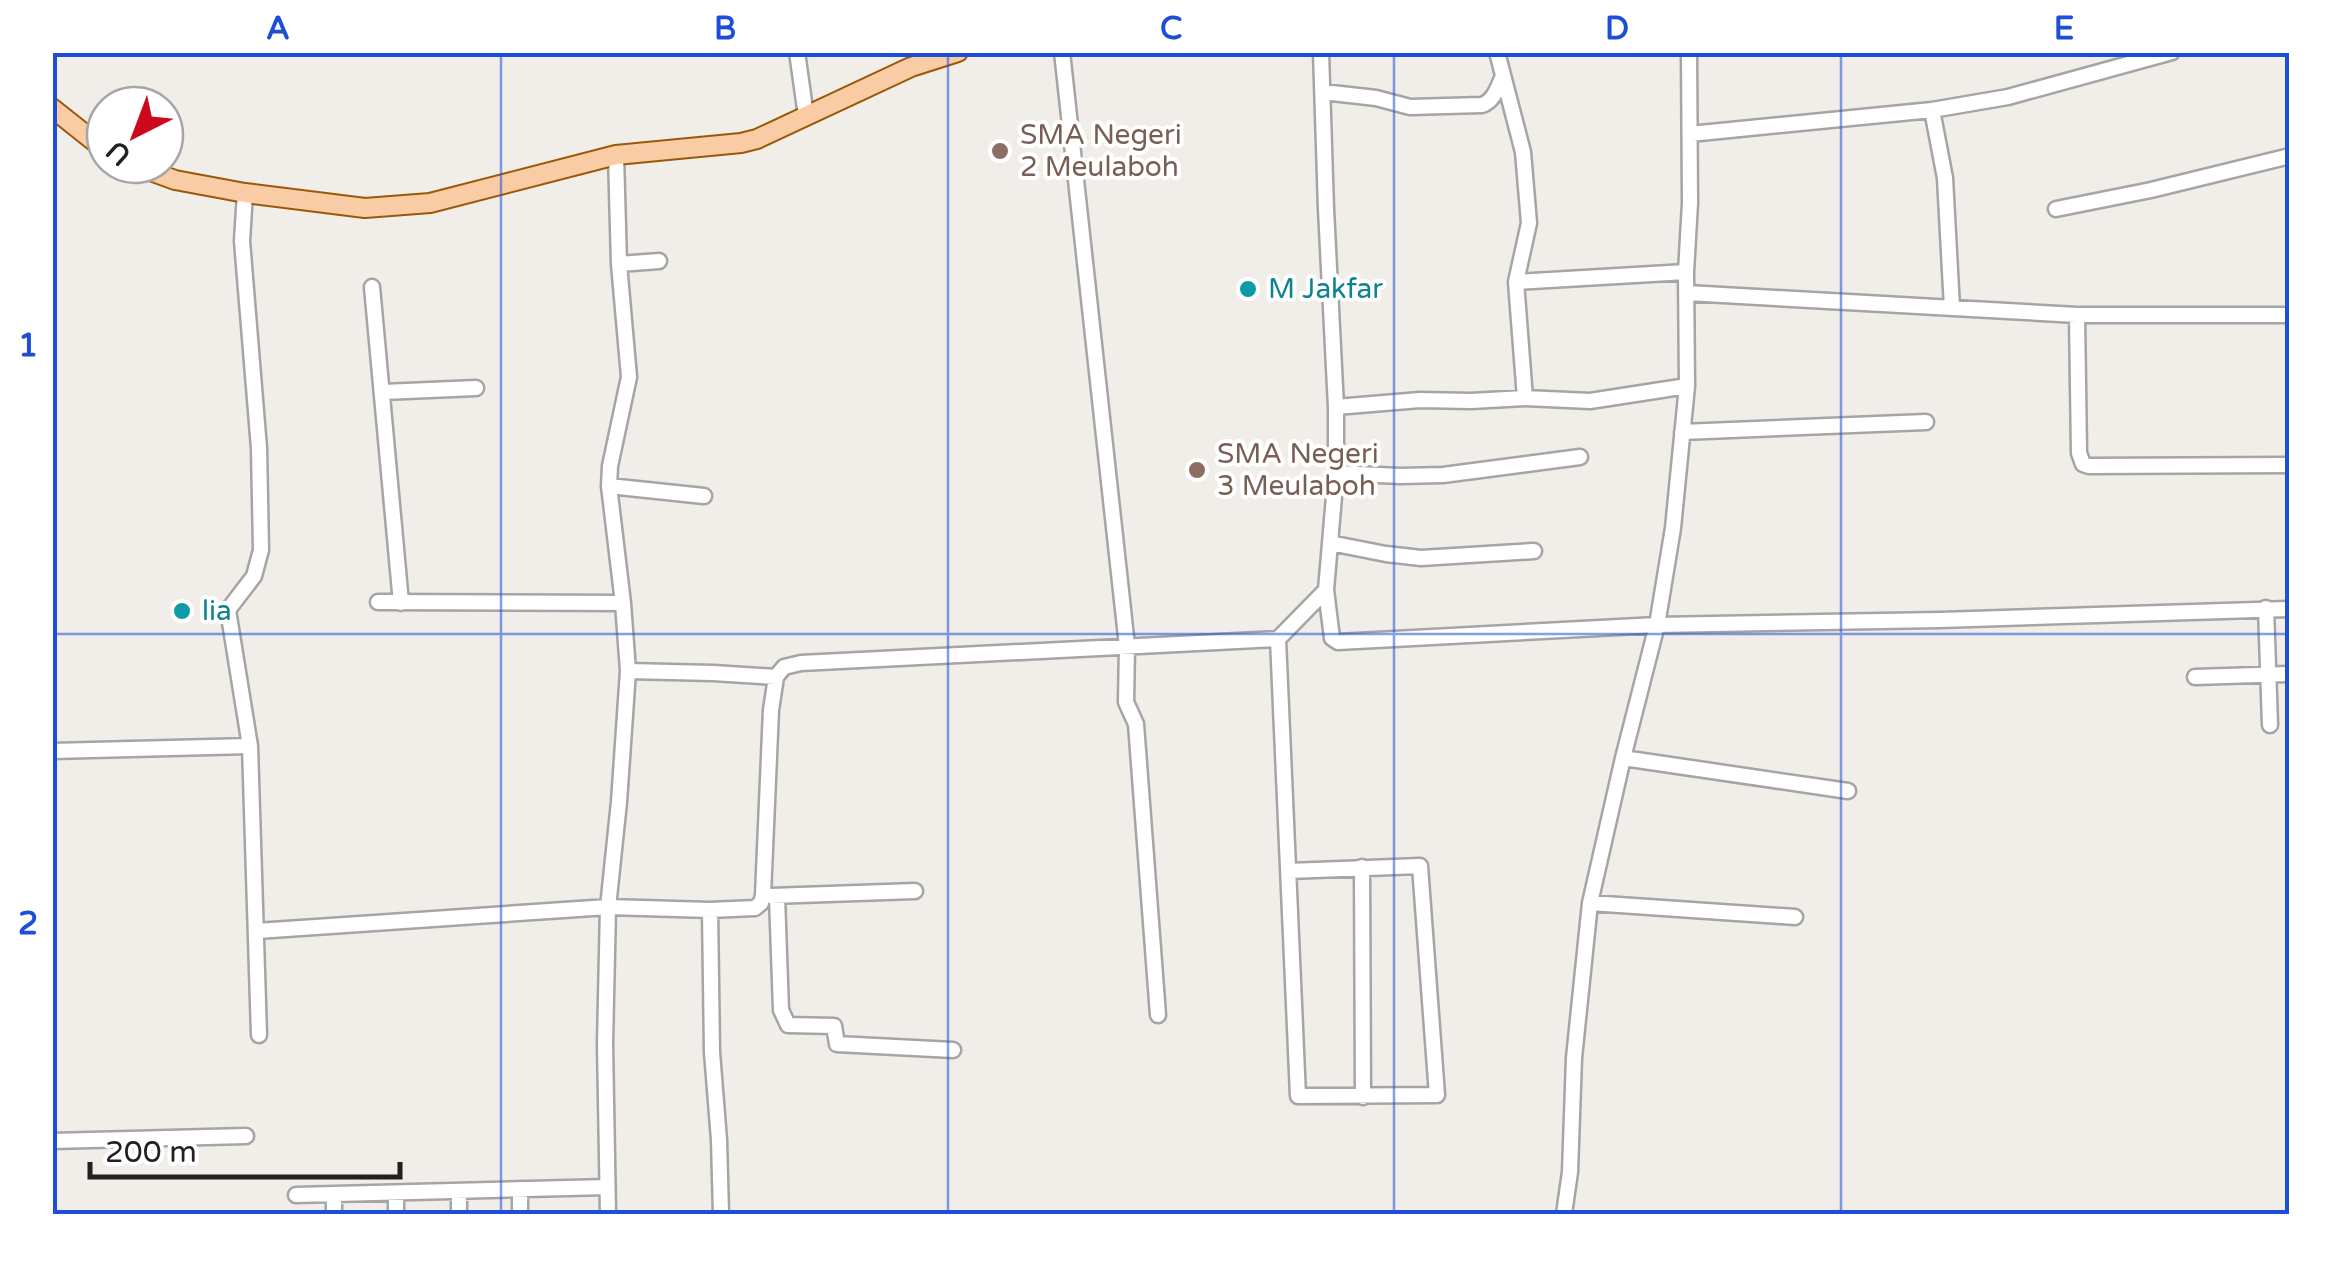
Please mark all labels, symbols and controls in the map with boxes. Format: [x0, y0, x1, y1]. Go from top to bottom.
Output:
text: A [266, 10, 290, 48]
text: B [714, 10, 736, 48]
text: C [1160, 10, 1182, 48]
text: D [1605, 10, 1629, 48]
text: E [2054, 10, 2074, 48]
north arrow [85, 85, 185, 185]
place label: SMA Negeri 2 Meulaboh [1020, 118, 1182, 184]
text: U [100, 133, 138, 173]
marker: SMA Negeri 2 Meulaboh [989, 140, 1011, 162]
place label: M Jakfar [1268, 272, 1383, 306]
marker: M Jakfar [1237, 278, 1259, 300]
text: 1 [18, 327, 38, 365]
place label: SMA Negeri 3 Meulaboh [1217, 437, 1379, 503]
marker: SMA Negeri 3 Meulaboh [1186, 459, 1208, 481]
place label: lia [202, 594, 232, 628]
marker: lia [171, 600, 193, 622]
text: 2 [18, 905, 38, 943]
scale bar [90, 1117, 400, 1179]
text: 200 m [105, 1134, 197, 1171]

